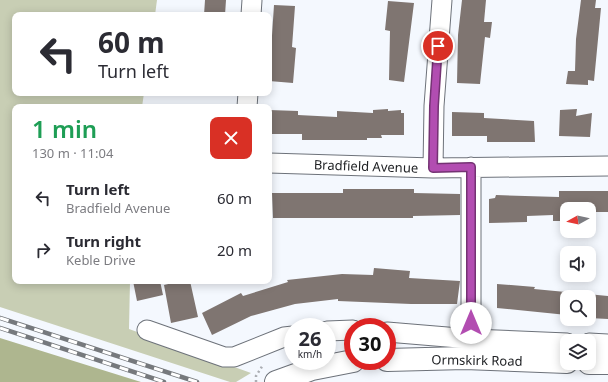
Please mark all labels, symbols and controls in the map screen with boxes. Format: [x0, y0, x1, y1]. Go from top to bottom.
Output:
text: 60 m [98, 23, 165, 61]
icon: left [32, 28, 84, 80]
pin [421, 29, 455, 63]
icon: arrive [427, 35, 449, 57]
text: Turn left [98, 59, 169, 83]
text: 1 min [32, 112, 97, 145]
button: close [210, 117, 252, 159]
text: 130 m · 11:04 [32, 144, 113, 162]
street label: Bradfield Avenue [314, 155, 418, 177]
text: Turn left [66, 179, 130, 199]
icon: left [32, 187, 54, 209]
text: 60 m [217, 188, 252, 208]
text: Bradfield Avenue [66, 199, 170, 217]
north arrow [560, 202, 596, 238]
map controls [560, 202, 596, 370]
text: Turn right [66, 231, 141, 251]
icon: right [32, 239, 54, 261]
text: 20 m [217, 240, 252, 260]
button: sound [560, 246, 596, 282]
text: Keble Drive [66, 251, 136, 269]
button: search [560, 290, 596, 326]
position arrow [450, 302, 492, 344]
speed limit sign: 30 [344, 318, 396, 370]
text: 26 [299, 325, 321, 352]
button: layers [560, 334, 596, 370]
text: km/h [298, 347, 322, 361]
street label: Ormskirk Road [431, 350, 523, 370]

